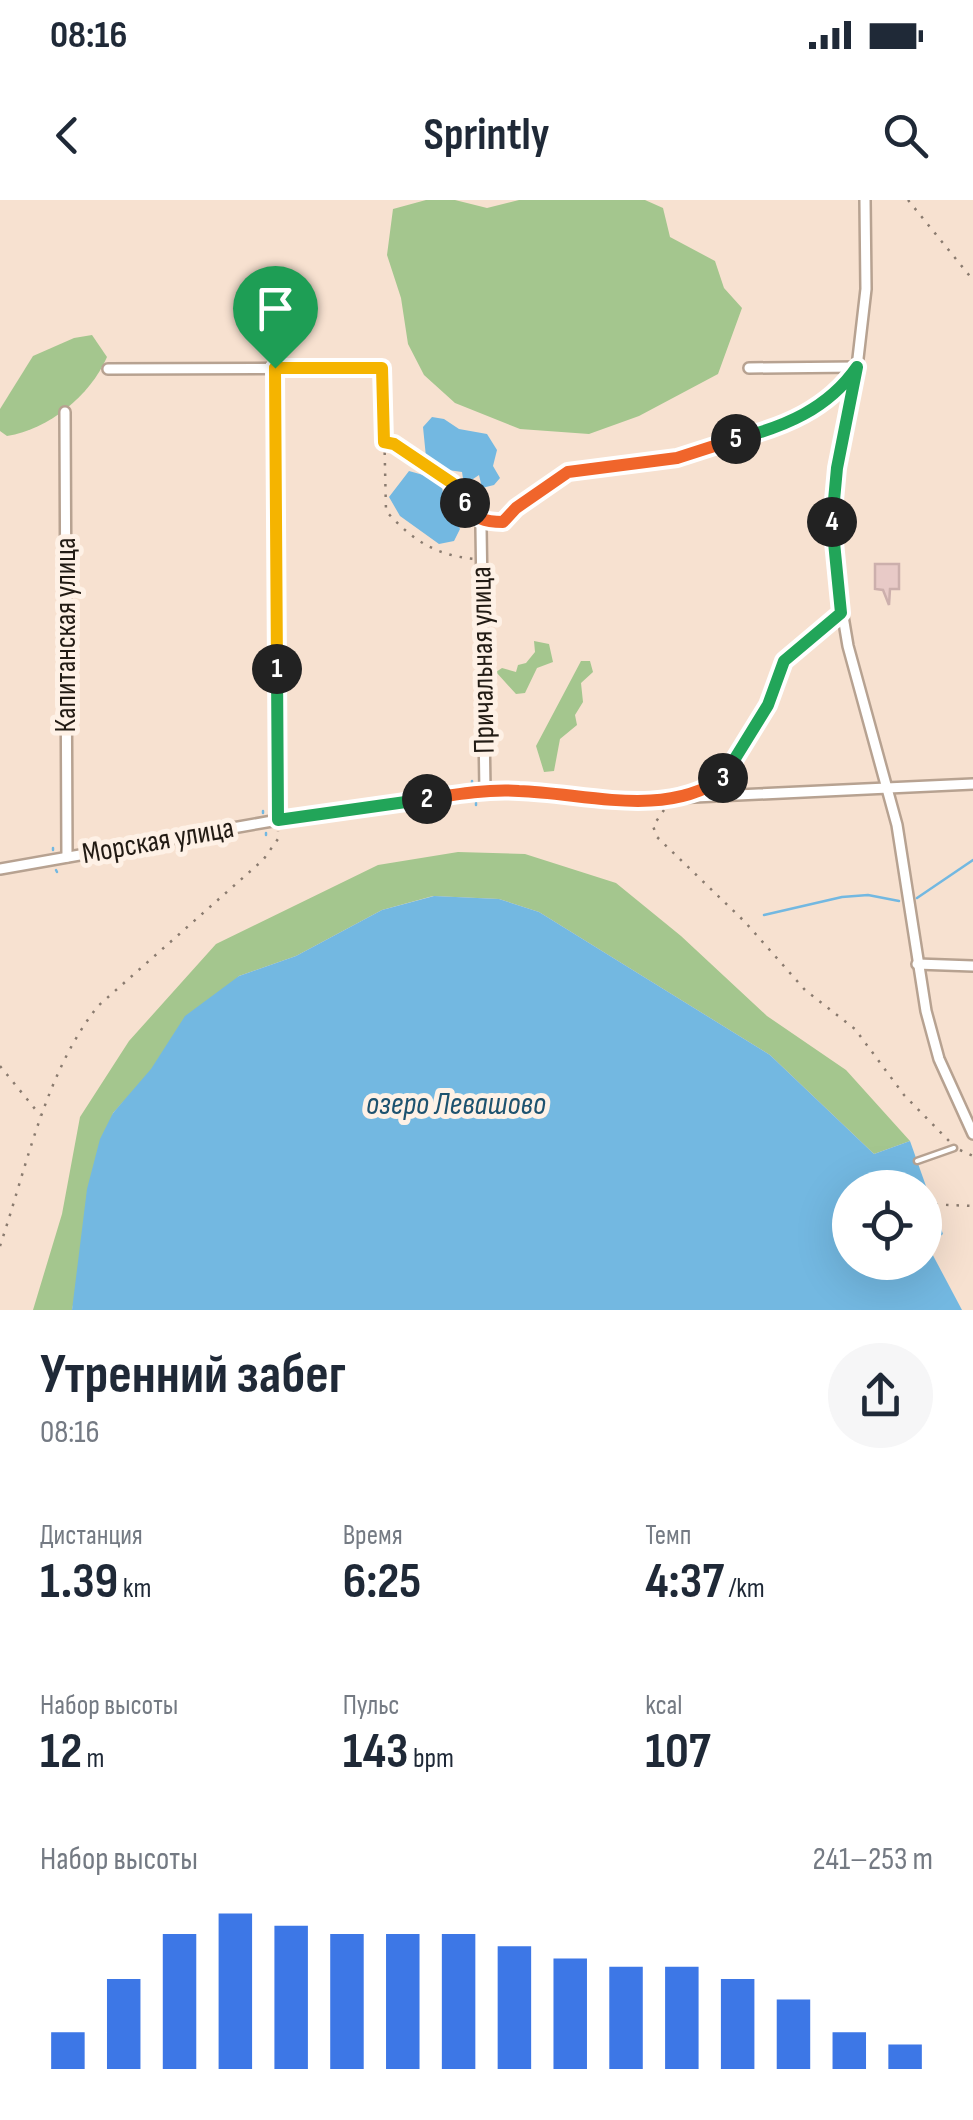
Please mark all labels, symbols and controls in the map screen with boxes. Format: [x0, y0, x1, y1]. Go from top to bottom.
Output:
text: 08:16 [50, 13, 127, 58]
icon: back [40, 108, 95, 163]
text: Sprintly [424, 108, 549, 163]
icon: search [878, 108, 933, 163]
pin [233, 266, 318, 369]
icon: arrive [248, 281, 303, 336]
pin: 5 [711, 414, 761, 464]
text: 5 [730, 422, 742, 455]
pin: 6 [440, 478, 490, 528]
text: 6 [458, 486, 472, 519]
pin: 4 [807, 497, 857, 547]
text: 4 [825, 505, 839, 538]
street label: Капитанская улица [48, 538, 84, 732]
street label: Причальная улица [463, 566, 503, 754]
pin: 1 [252, 644, 302, 694]
text: 1 [272, 652, 282, 685]
pin: 3 [698, 753, 748, 803]
text: 3 [717, 761, 729, 794]
pin: 2 [402, 774, 452, 824]
text: 2 [421, 782, 433, 815]
street label: Морская улица [79, 810, 237, 872]
water label: озеро Левашово [366, 1085, 546, 1124]
map controls [832, 1170, 942, 1280]
button: locate [832, 1170, 942, 1280]
text: Утренний забег [40, 1342, 346, 1409]
button: share [828, 1343, 933, 1448]
text: 08:16 [40, 1413, 100, 1452]
text: Дистанция [40, 1519, 143, 1552]
text: Время [343, 1519, 403, 1552]
text: Темп [645, 1519, 691, 1552]
text: 1.39 [40, 1552, 118, 1612]
text: 6:25 [343, 1552, 421, 1612]
text: 4:37 [645, 1552, 724, 1612]
text: km [118, 1572, 151, 1605]
text: /km [724, 1572, 765, 1605]
text: Набор высоты [40, 1689, 178, 1722]
text: Пульс [343, 1689, 400, 1722]
text: kcal [645, 1689, 682, 1722]
text: 12 [40, 1722, 82, 1782]
text: 143 [343, 1722, 408, 1782]
text: 107 [645, 1722, 710, 1782]
text: m [82, 1742, 105, 1775]
text: bpm [408, 1742, 454, 1775]
text: Набор высоты [40, 1840, 198, 1879]
text: 241–253 m [812, 1840, 933, 1879]

